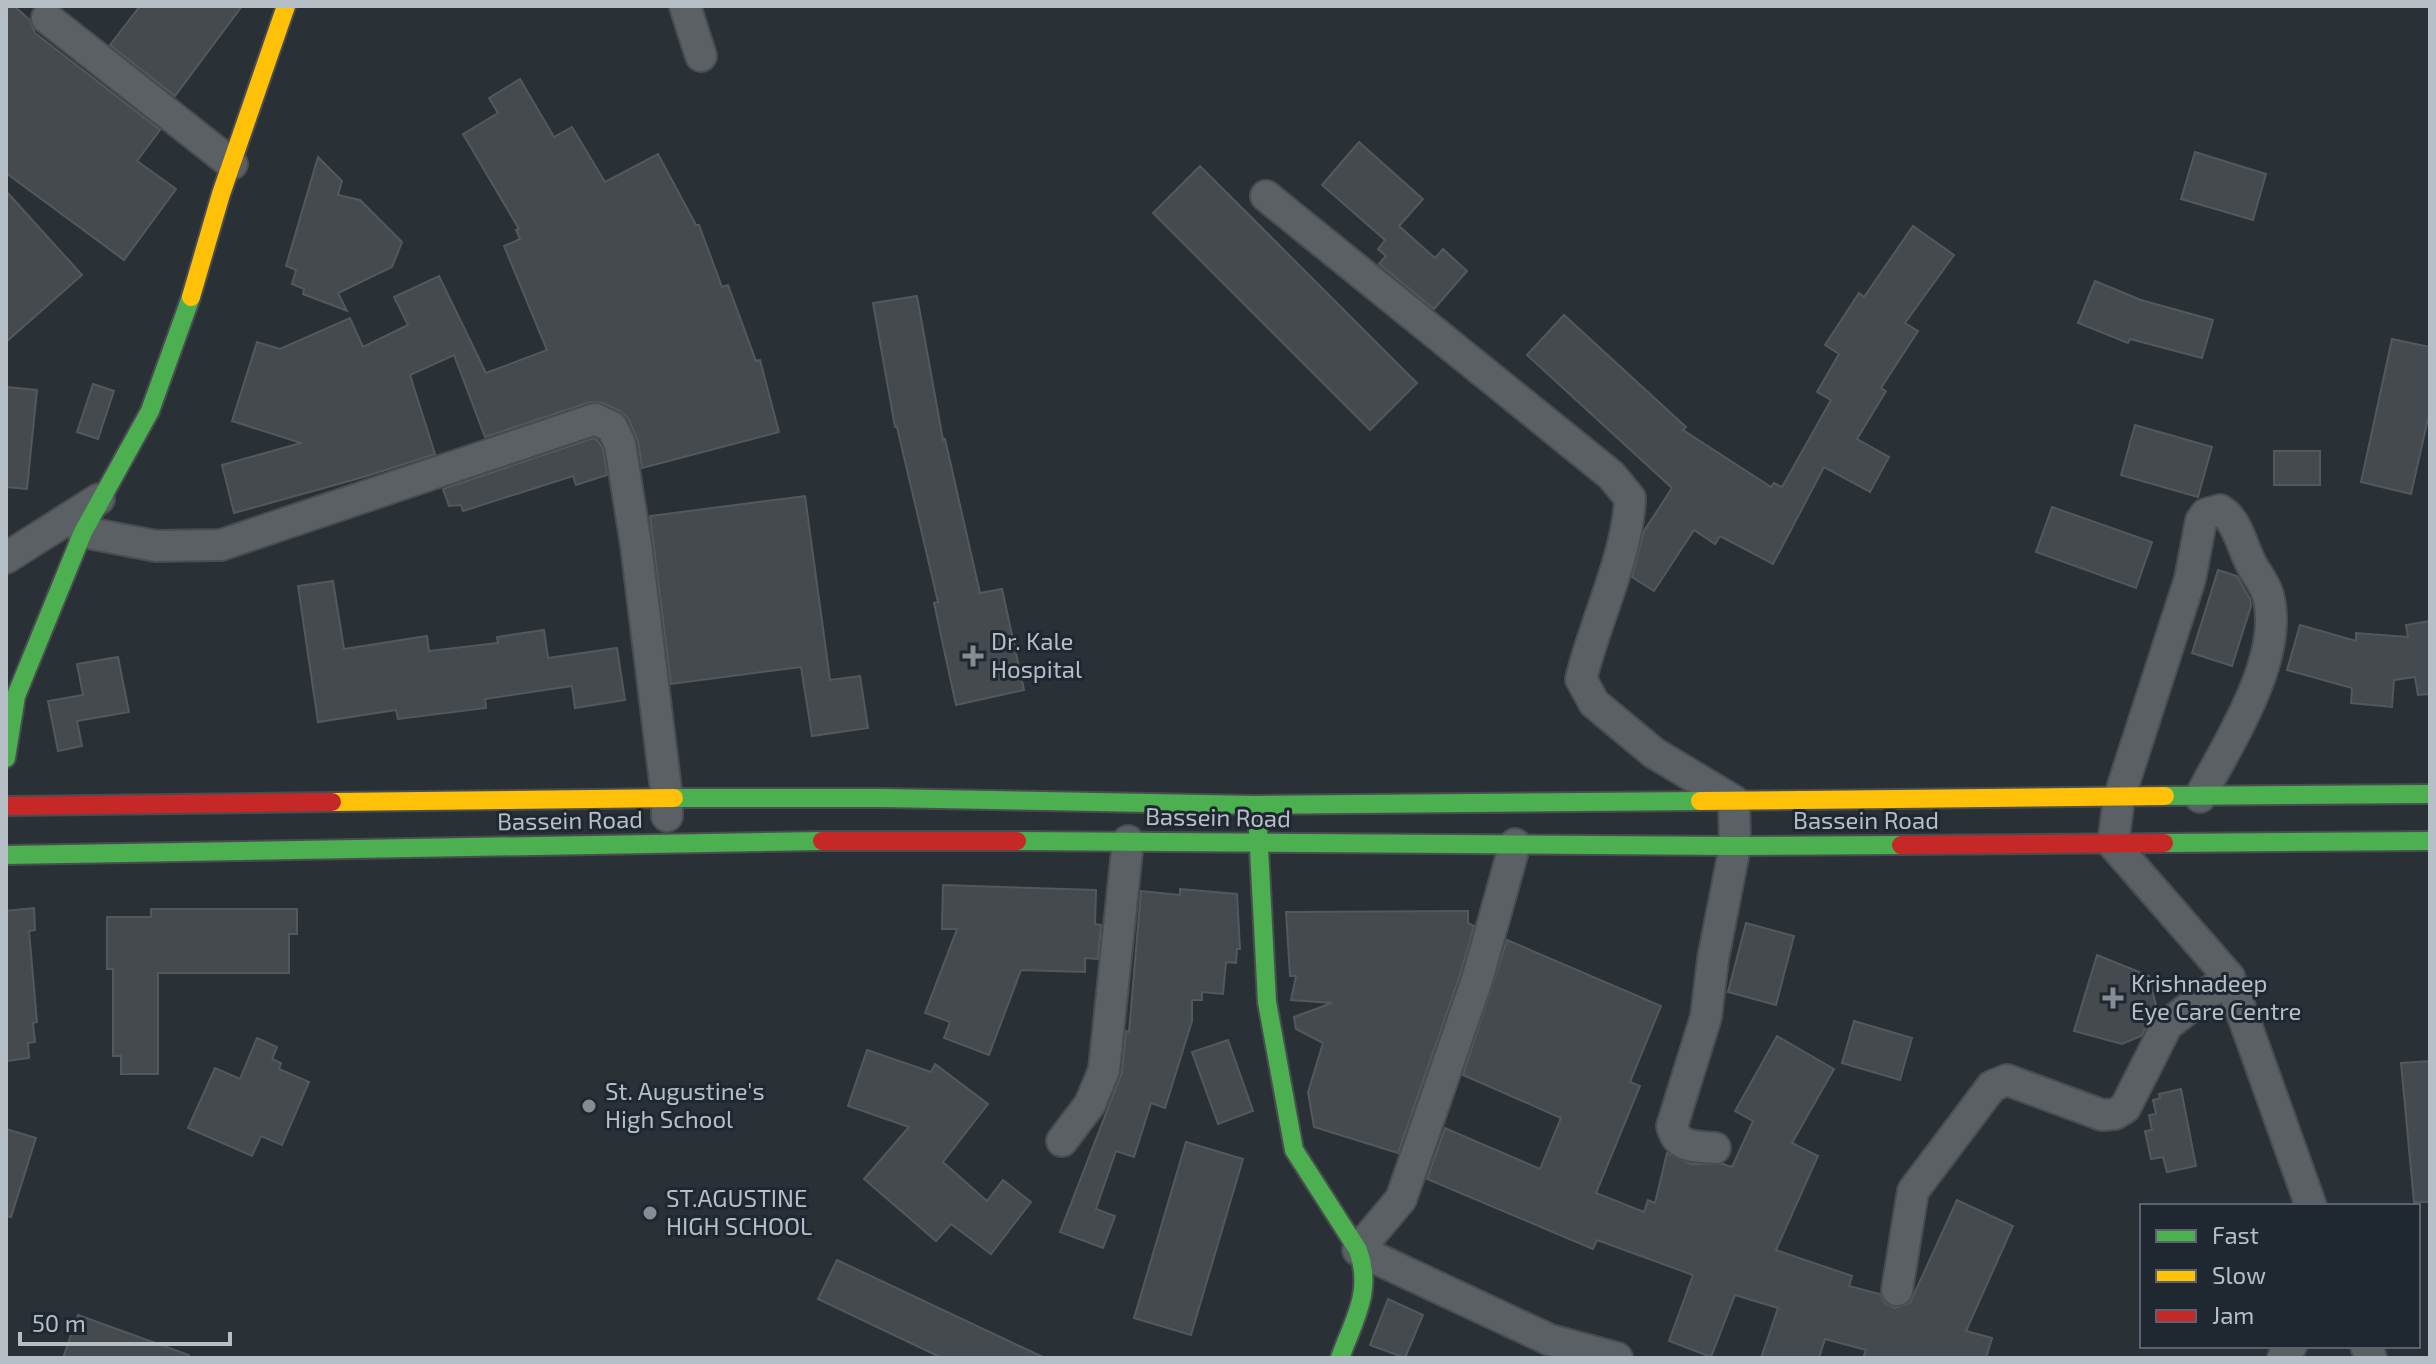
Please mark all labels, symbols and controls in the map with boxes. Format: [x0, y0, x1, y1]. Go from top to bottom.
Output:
place label: Dr. Kale Hospital [991, 626, 1082, 683]
marker: Dr. Kale Hospital [962, 645, 984, 667]
street label: Bassein Road [1145, 801, 1291, 832]
street label: Bassein Road [497, 804, 643, 835]
street label: Bassein Road [1793, 805, 1939, 834]
place label: Krishnadeep Eye Care Centre [2131, 968, 2302, 1025]
marker: Krishnadeep Eye Care Centre [2102, 987, 2124, 1009]
place label: St. Augustine's High School [605, 1076, 765, 1133]
marker: St. Augustine's High School [580, 1097, 598, 1115]
place label: ST.AGUSTINE HIGH SCHOOL [666, 1183, 812, 1240]
marker: ST.AGUSTINE HIGH SCHOOL [641, 1204, 659, 1222]
legend [2140, 1204, 2420, 1348]
text: Fast [2212, 1220, 2259, 1249]
text: Slow [2212, 1260, 2266, 1289]
scale bar [20, 1296, 230, 1346]
text: Jam [2212, 1300, 2254, 1329]
text: 50 m [32, 1308, 86, 1337]

